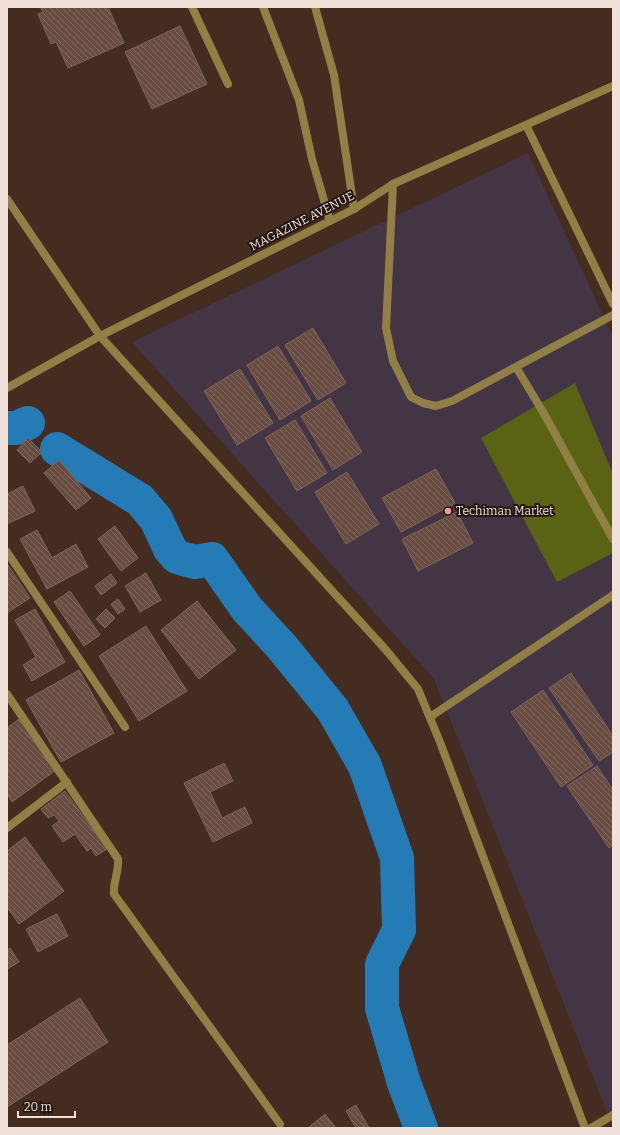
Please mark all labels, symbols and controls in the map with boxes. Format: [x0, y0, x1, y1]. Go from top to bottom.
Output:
street label: MAGAZINE AVENUE [248, 189, 356, 253]
place label: Techiman Market [456, 504, 554, 518]
marker: Techiman Market [443, 506, 453, 516]
scale bar [18, 1093, 75, 1119]
text: 20 m [24, 1100, 53, 1114]

